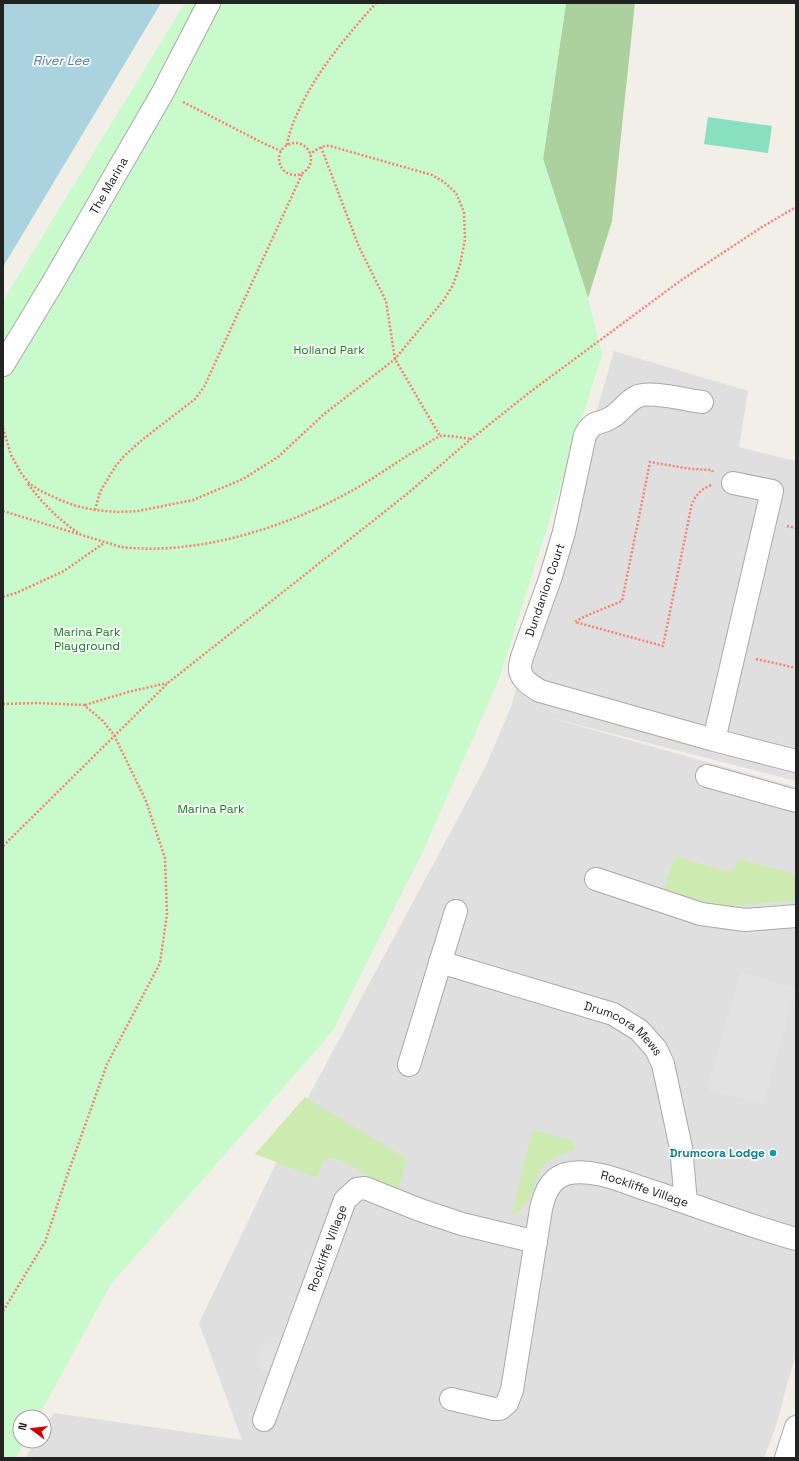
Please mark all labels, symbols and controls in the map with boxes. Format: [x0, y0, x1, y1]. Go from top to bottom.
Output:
water label: River Lee [33, 52, 91, 69]
street label: The Marina [86, 154, 132, 217]
park label: Holland Park [293, 342, 365, 358]
street label: Dundanion Court [521, 541, 569, 639]
park label: Marina Park Playground [53, 624, 121, 654]
park label: Marina Park [177, 801, 245, 817]
street label: Drumcora Mews [582, 998, 666, 1058]
place label: Drumcora Lodge [670, 1145, 765, 1161]
marker: Drumcora Lodge [768, 1148, 778, 1158]
street label: Rockliffe Village [599, 1167, 691, 1211]
street label: Rockliffe Village [304, 1203, 351, 1294]
north arrow [12, 1409, 52, 1449]
text: N [15, 1421, 30, 1432]

